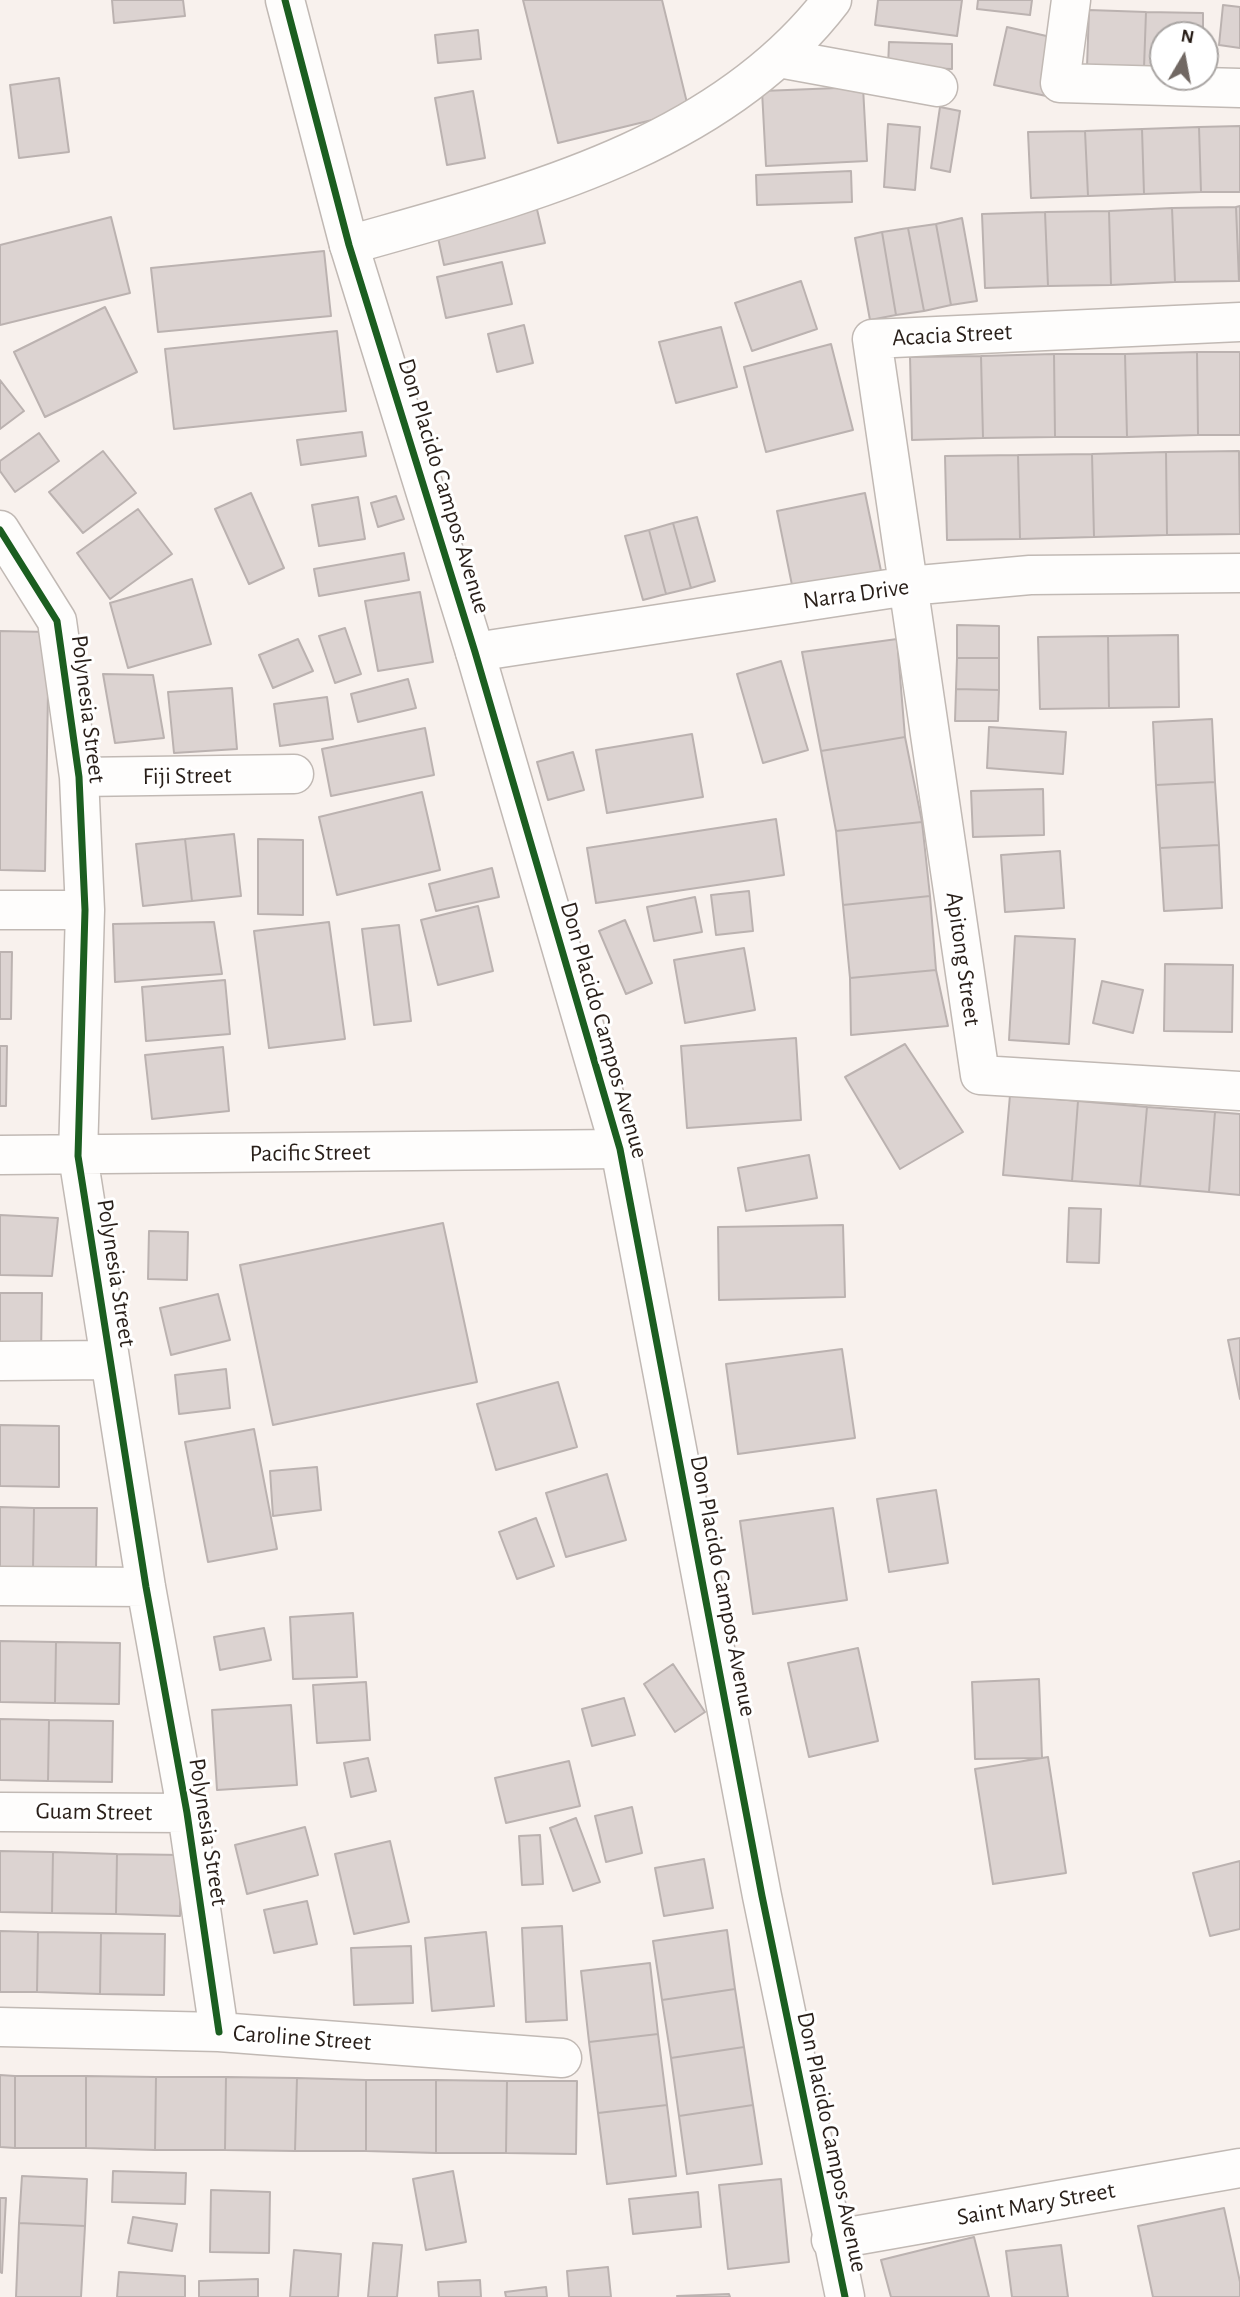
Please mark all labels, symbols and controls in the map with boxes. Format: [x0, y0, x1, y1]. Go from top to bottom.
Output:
north arrow [1149, 21, 1219, 91]
text: N [1179, 26, 1196, 47]
street label: Acacia Street [891, 317, 1013, 353]
street label: Don Placido Campos Avenue [391, 355, 497, 617]
street label: Narra Drive [801, 572, 911, 616]
street label: Polynesia Street [65, 633, 111, 785]
street label: Fiji Street [142, 761, 232, 791]
street label: Apitong Street [939, 890, 987, 1028]
street label: Don Placido Campos Avenue [554, 898, 654, 1162]
street label: Pacific Street [249, 1138, 371, 1168]
street label: Polynesia Street [90, 1197, 142, 1349]
street label: Don Placido Campos Avenue [684, 1453, 762, 1719]
street label: Polynesia Street [182, 1756, 234, 1908]
street label: Guam Street [35, 1797, 153, 1827]
street label: Don Placido Campos Avenue [790, 2009, 874, 2275]
street label: Caroline Street [232, 2019, 372, 2057]
street label: Saint Mary Street [955, 2176, 1117, 2232]

